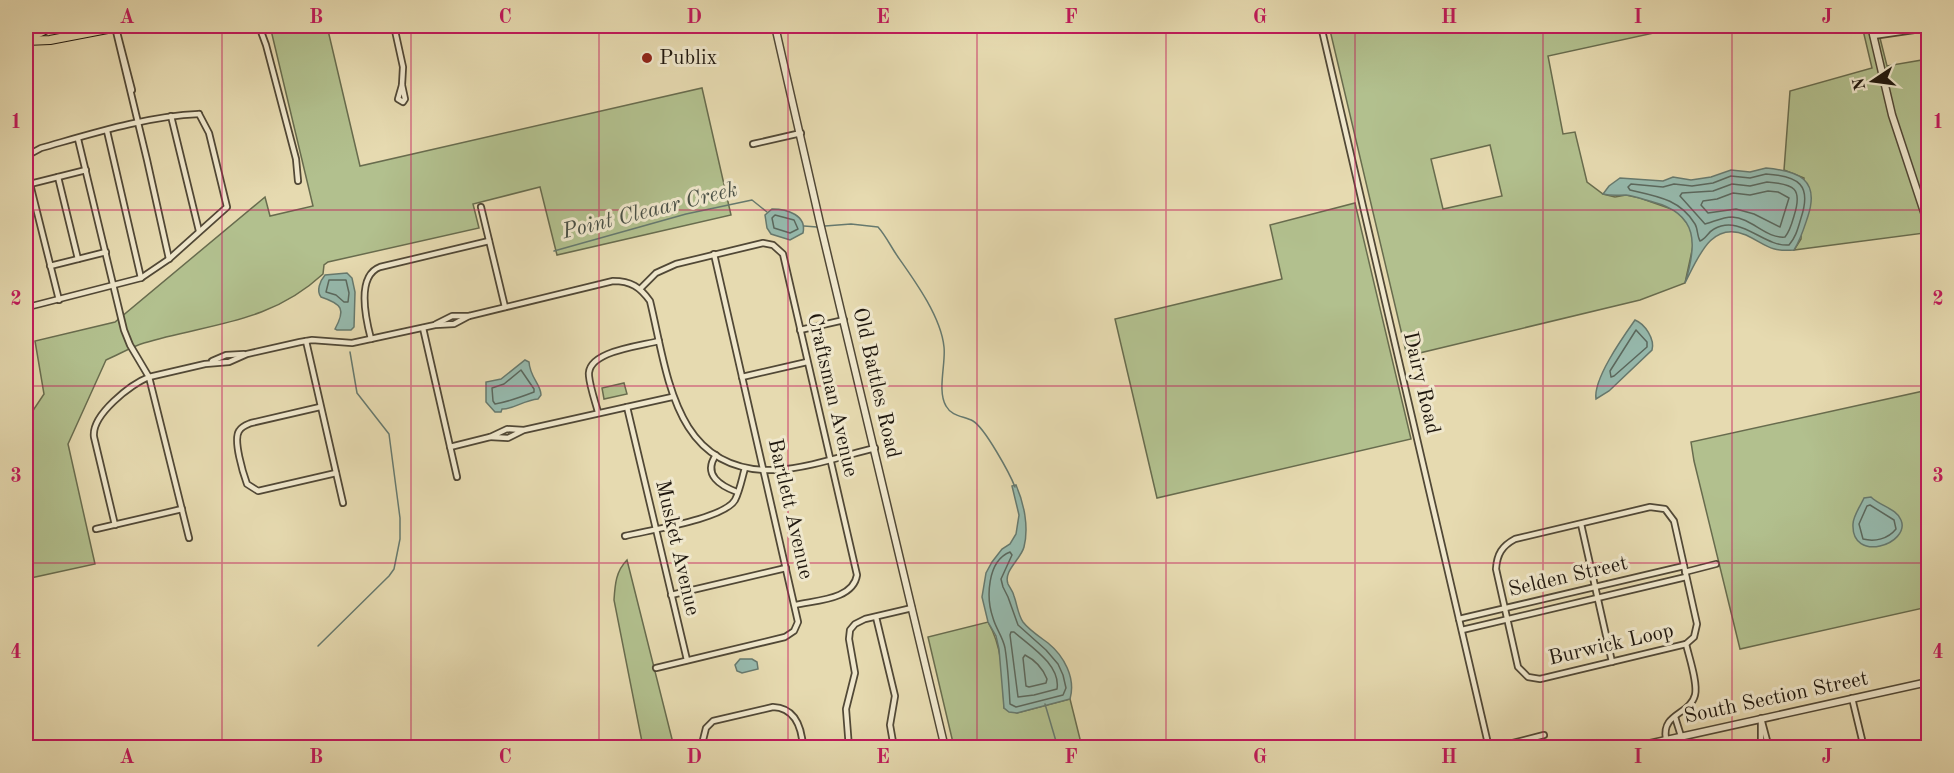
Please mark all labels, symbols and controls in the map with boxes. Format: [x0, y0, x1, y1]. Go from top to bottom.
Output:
text: A [119, 8, 135, 28]
text: B [309, 8, 323, 28]
text: C [498, 8, 512, 28]
text: D [686, 8, 702, 28]
text: E [876, 8, 890, 28]
text: F [1064, 8, 1078, 28]
text: G [1253, 8, 1267, 28]
text: H [1441, 8, 1457, 28]
text: I [1634, 8, 1642, 28]
text: J [1822, 8, 1833, 28]
place label: Publix [659, 48, 718, 69]
marker: Publix [640, 51, 654, 65]
north arrow [1843, 51, 1903, 111]
text: N [1851, 75, 1870, 92]
text: 1 [10, 113, 22, 133]
text: 1 [1932, 113, 1944, 133]
water label: Point Cleaar Creek [559, 178, 740, 244]
text: 2 [10, 290, 22, 310]
text: 2 [1932, 290, 1944, 310]
street label: Old Battles Road [848, 306, 904, 460]
street label: Craftsman Avenue [803, 311, 861, 479]
street label: Dairy Road [1399, 330, 1443, 436]
street label: Bartlett Avenue [764, 437, 816, 581]
text: 3 [10, 467, 22, 487]
text: 3 [1932, 467, 1944, 487]
street label: Musket Avenue [651, 478, 703, 618]
street label: Selden Street [1506, 553, 1630, 601]
street label: Burwick Loop [1546, 620, 1676, 670]
text: 4 [10, 643, 22, 663]
text: 4 [1932, 643, 1944, 663]
street label: South Section Street [1682, 668, 1870, 728]
text: A [119, 748, 135, 768]
text: B [309, 748, 323, 768]
text: C [498, 748, 512, 768]
text: D [686, 748, 702, 768]
text: E [876, 748, 890, 768]
text: F [1064, 748, 1078, 768]
text: G [1253, 748, 1267, 768]
text: H [1441, 748, 1457, 768]
text: I [1634, 748, 1642, 768]
text: J [1822, 748, 1833, 768]

